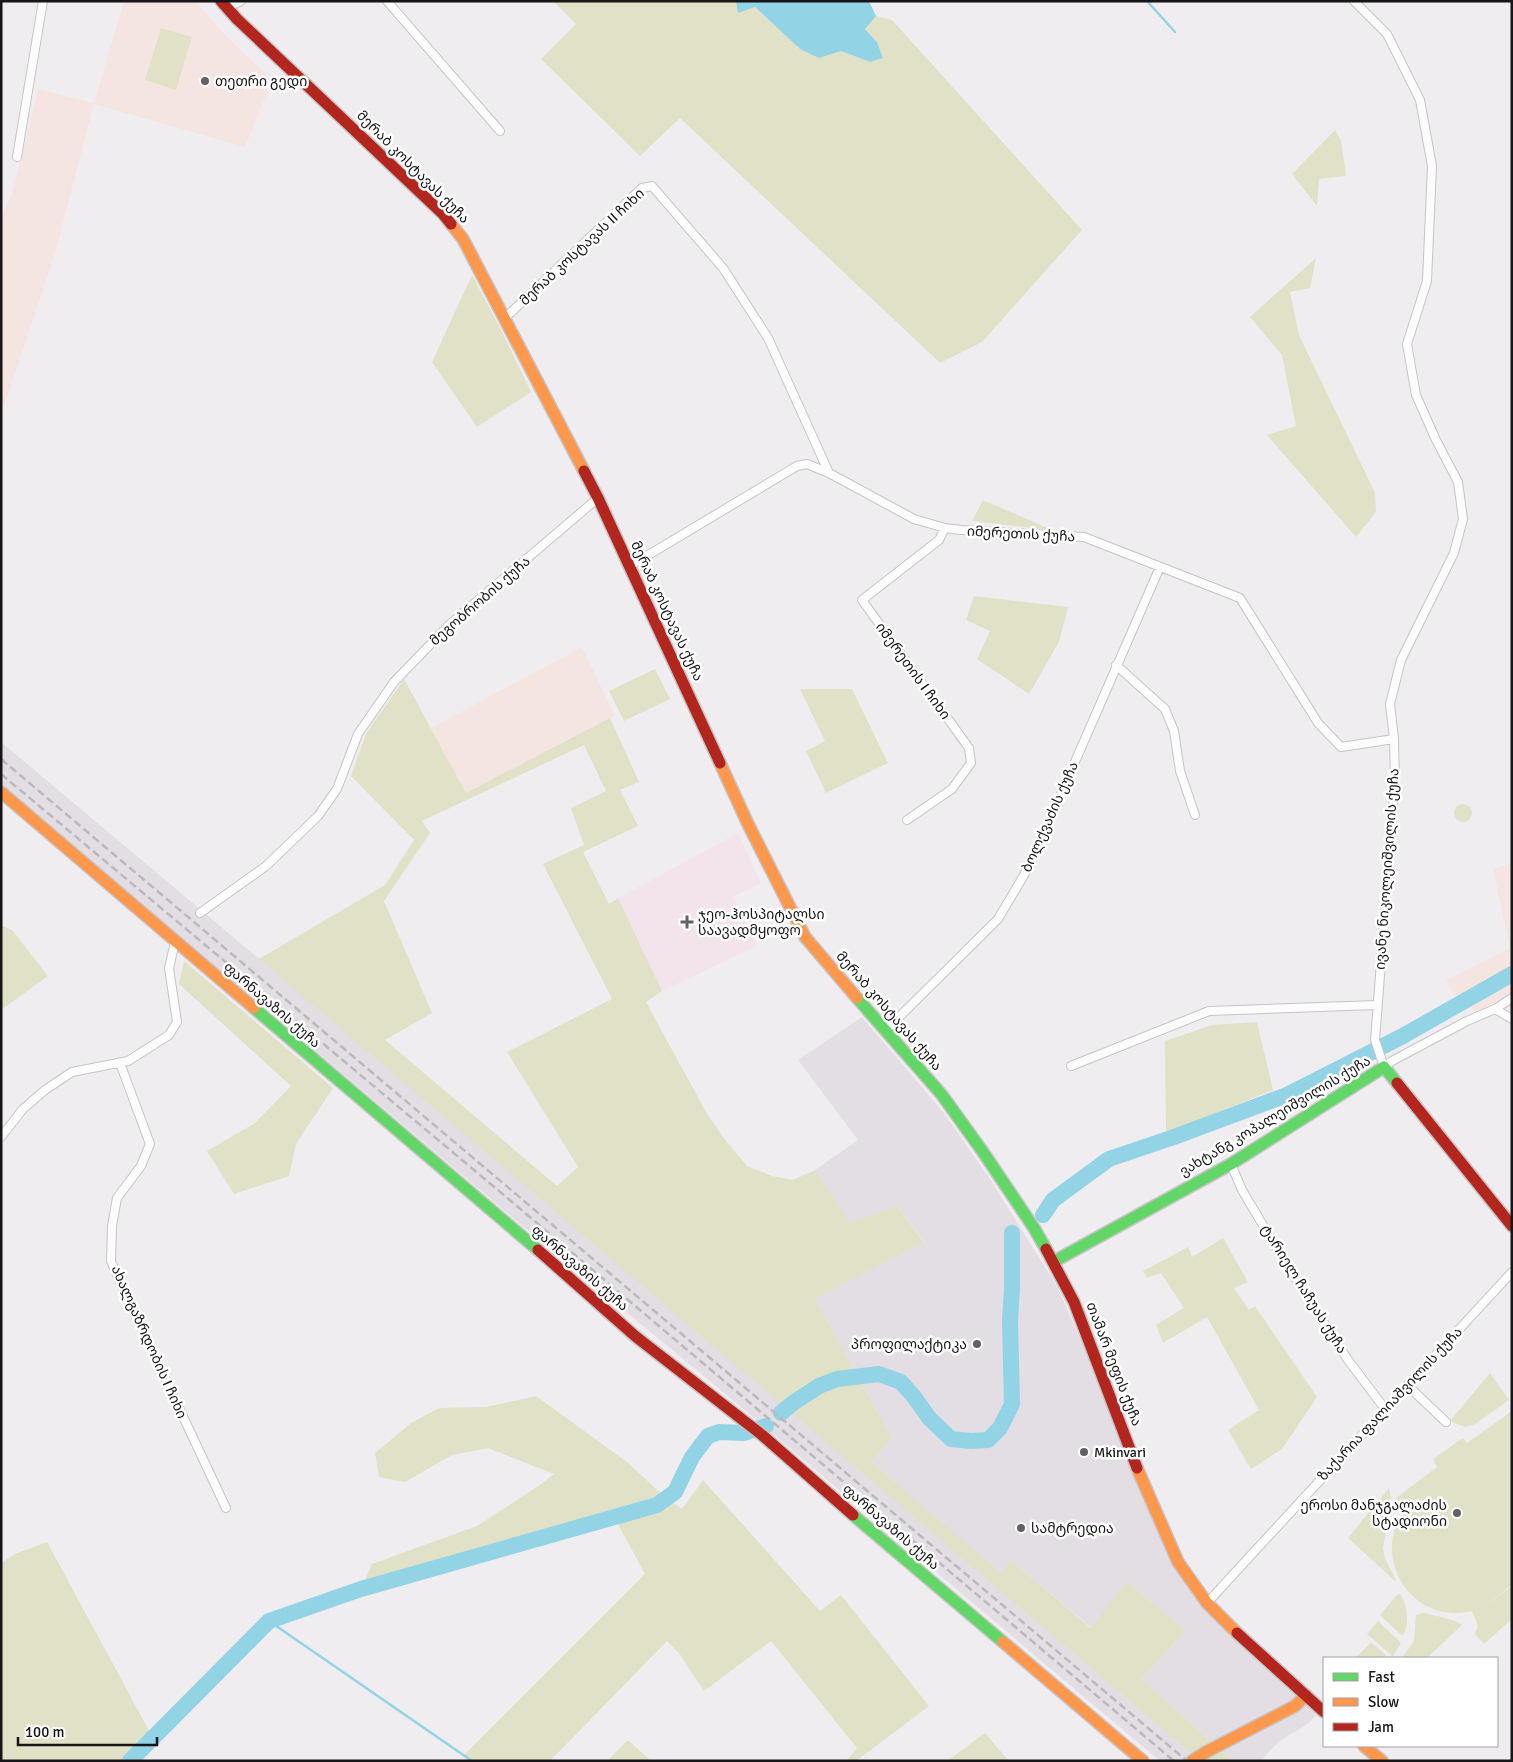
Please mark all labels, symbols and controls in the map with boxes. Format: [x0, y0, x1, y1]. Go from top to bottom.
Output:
place label: თეთრი გედი [215, 73, 307, 90]
marker: თეთრი გედი [199, 75, 211, 87]
street label: მერაბ კოსტავას ქუჩა [353, 107, 473, 227]
street label: მერაბ კოსტავას II ჩიხი [516, 185, 648, 309]
street label: იმერეთის ქუჩა [966, 523, 1076, 545]
street label: მერაბ კოსტავას ქუჩა [627, 538, 707, 684]
street label: მეგობრობის ქუჩა [426, 553, 534, 649]
street label: იმერეთის I ჩიხი [872, 619, 954, 723]
street label: ბოლქვაძის ქუჩა [1018, 759, 1082, 875]
street label: ივანე ნიკოლეიშვილის ქუჩა [1371, 768, 1403, 970]
place label: ჯეო-ჰოსპიტალსი საავადმყოფო [698, 906, 824, 939]
marker: ჯეო-ჰოსპიტალსი საავადმყოფო [680, 915, 694, 929]
street label: მერაბ კოსტავას ქუჩა [833, 948, 945, 1074]
street label: ფარნავაზის ქუჩა [220, 958, 324, 1052]
street label: ვახტანგ კოპალეიშვილის ქუჩა [1176, 1052, 1374, 1180]
street label: ფარნავაზის ქუჩა [528, 1221, 632, 1315]
street label: ტარიელ ჩაჩუას ქუჩა [1257, 1221, 1351, 1357]
street label: ახალგაზრდობის I ჩიხი [107, 1263, 191, 1421]
street label: თამარ მეფის ქუჩა [1083, 1300, 1145, 1428]
street label: ზაქარია ფალიაშვილის ქუჩა [1314, 1324, 1466, 1484]
place label: პროფილაქტიკა [851, 1336, 967, 1353]
marker: პროფილაქტიკა [971, 1338, 983, 1350]
place label: Mkinvari [1094, 1444, 1146, 1461]
marker: Mkinvari [1078, 1446, 1090, 1458]
street label: ფარნავაზის ქუჩა [839, 1480, 943, 1574]
place label: ეროსი მანჯგალაძის სტადიონი [1300, 1497, 1447, 1530]
marker: ეროსი მანჯგალაძის სტადიონი [1451, 1507, 1463, 1519]
place label: სამტრედია [1031, 1520, 1114, 1537]
marker: სამტრედია [1015, 1522, 1027, 1534]
legend [1323, 1657, 1498, 1747]
text: Fast [1368, 1668, 1395, 1686]
text: Slow [1368, 1693, 1399, 1711]
scale bar [18, 1714, 156, 1746]
text: Jam [1368, 1718, 1394, 1736]
text: 100 m [25, 1723, 65, 1741]

